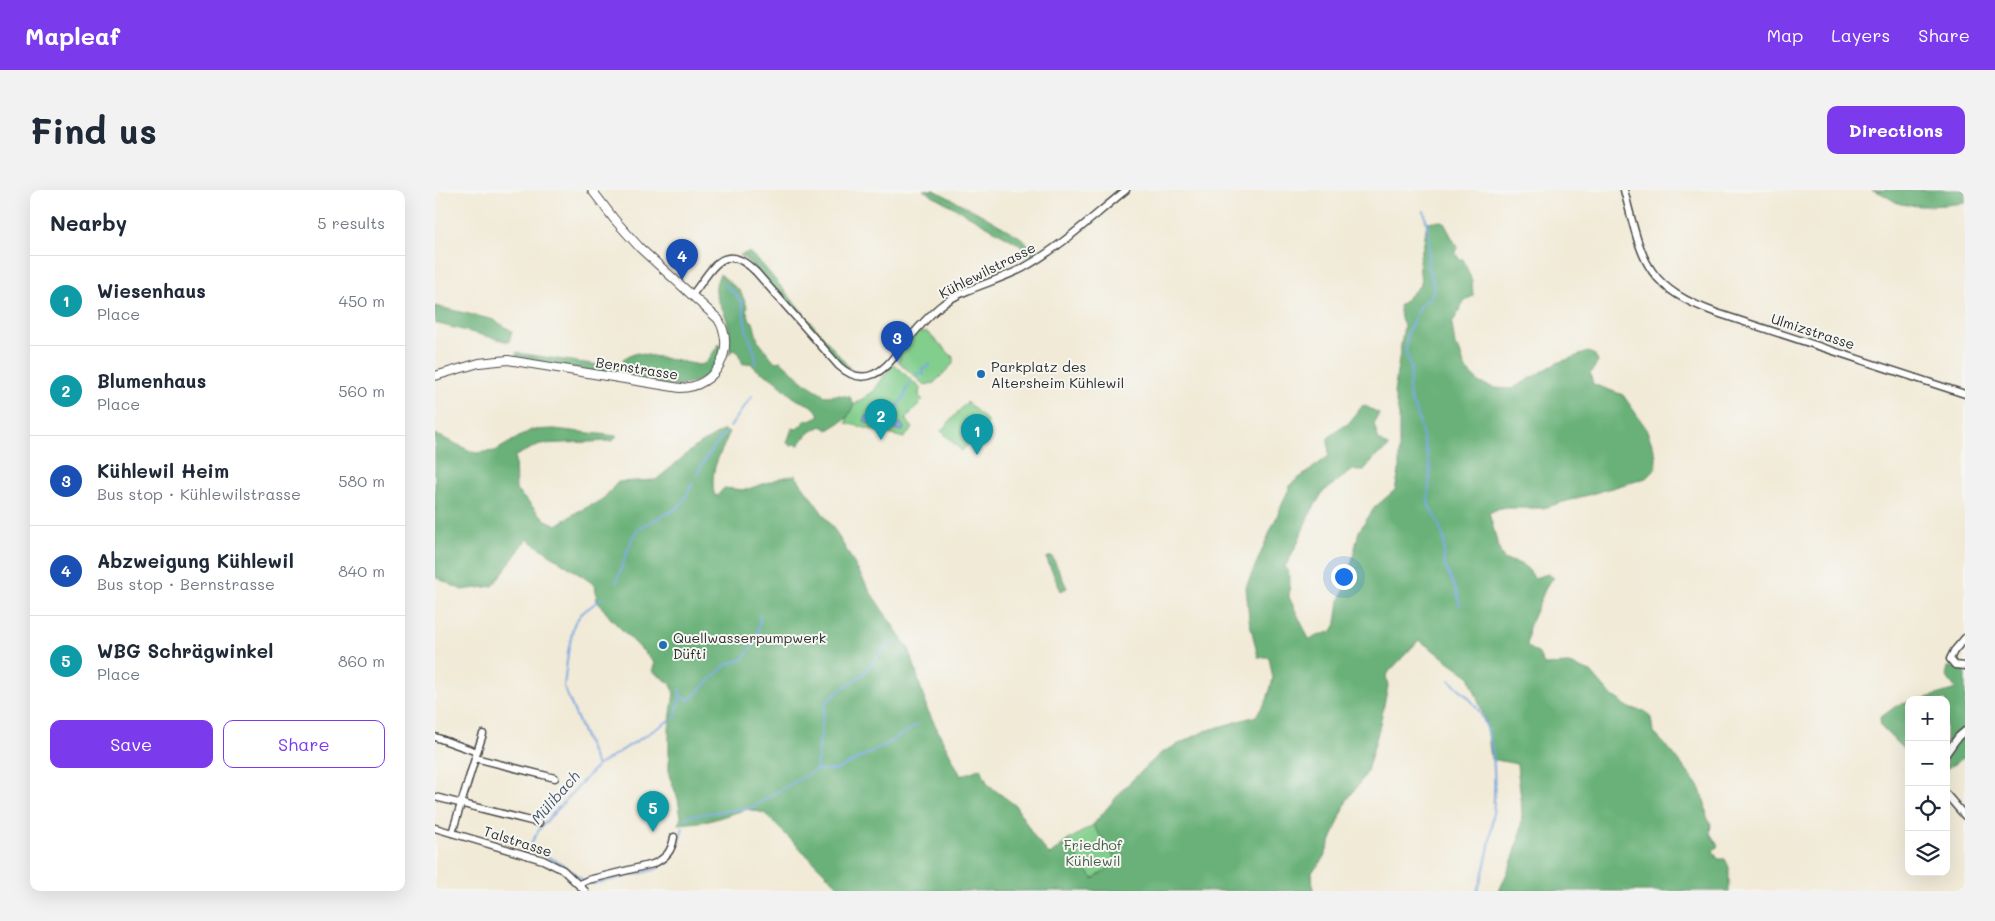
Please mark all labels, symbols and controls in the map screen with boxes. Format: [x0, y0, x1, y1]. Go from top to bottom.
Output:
text: Mapleaf [25, 20, 120, 51]
text: Map [1767, 23, 1803, 47]
text: Layers [1831, 23, 1890, 47]
text: Share [1918, 23, 1970, 47]
button: Directions [1827, 106, 1965, 154]
text: Find us [30, 107, 157, 153]
text: Nearby [50, 209, 127, 236]
text: 5 results [317, 212, 385, 233]
street label: Kühlewilstrasse [936, 237, 1038, 303]
pin: 4 [666, 239, 698, 280]
text: Wiesenhaus [97, 278, 206, 303]
text: 1 [62, 290, 70, 311]
text: 450 m [339, 290, 385, 311]
text: Place [97, 303, 140, 324]
street label: Ulmizstrasse [1769, 309, 1857, 353]
pin: 3 [881, 321, 913, 362]
street label: Bernstrasse [594, 352, 680, 384]
place label: Parkplatz des Altersheim Kühlewil [991, 357, 1124, 392]
text: Blumenhaus [97, 368, 206, 393]
marker: Parkplatz des Altersheim Kühlewil [975, 368, 987, 380]
text: 2 [62, 380, 70, 401]
text: 560 m [338, 380, 385, 401]
text: Place [97, 393, 140, 414]
pin: 2 [865, 399, 897, 440]
pin: 1 [961, 414, 993, 455]
text: Kühlewil Heim [97, 458, 229, 483]
text: 3 [61, 470, 71, 491]
text: 580 m [338, 470, 385, 491]
text: Bus stop · Kühlewilstrasse [97, 483, 301, 504]
text: Abzweigung Kühlewil [97, 548, 294, 573]
text: 4 [61, 560, 71, 581]
text: 840 m [338, 560, 385, 581]
your location [1331, 564, 1357, 590]
text: Bus stop · Bernstrasse [97, 573, 275, 594]
place label: Quellwasserpumpwerk Düfti [673, 628, 826, 663]
text: WBG Schrägwinkel [97, 638, 273, 663]
marker: Quellwasserpumpwerk Düfti [657, 639, 669, 651]
text: 5 [61, 650, 71, 671]
text: 860 m [338, 650, 385, 671]
text: Place [97, 663, 140, 684]
map controls [1905, 696, 1950, 876]
button: + [1905, 696, 1950, 741]
button: Save [50, 720, 213, 768]
button: Share [223, 720, 385, 768]
button: − [1905, 741, 1950, 786]
water label: Mülibach [526, 766, 584, 828]
button: locate [1905, 786, 1950, 831]
pin: 5 [637, 791, 669, 832]
street label: Talstrasse [481, 821, 555, 861]
button: layers [1905, 831, 1950, 876]
park label: Friedhof Kühlewil [1064, 835, 1123, 870]

